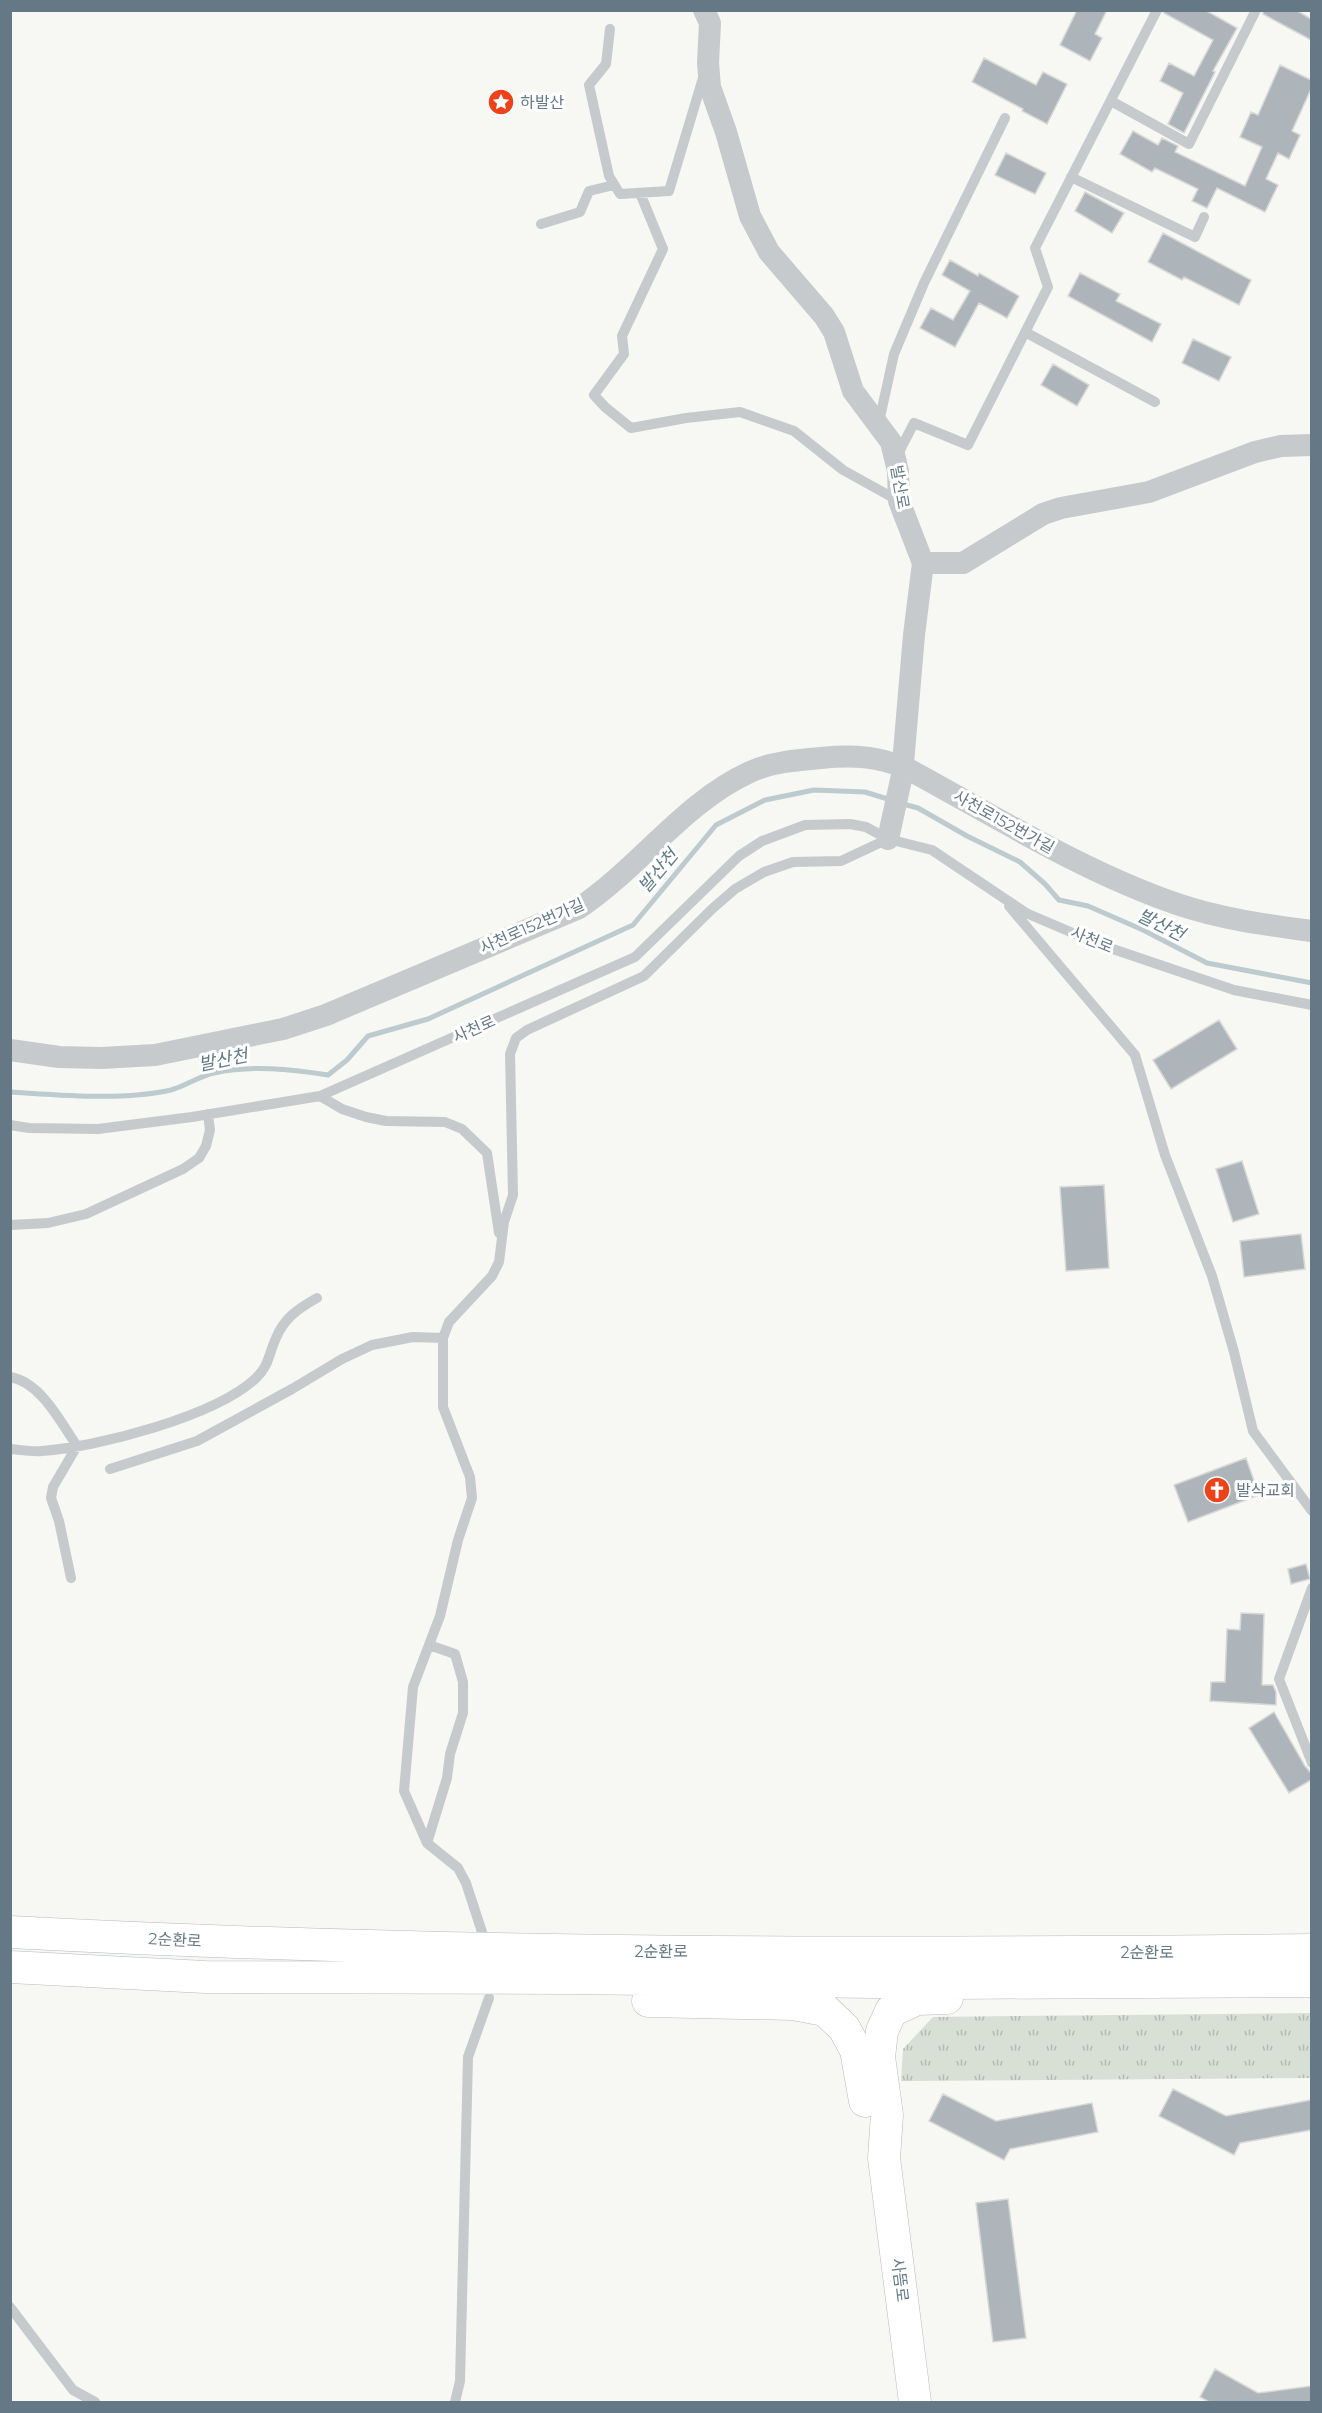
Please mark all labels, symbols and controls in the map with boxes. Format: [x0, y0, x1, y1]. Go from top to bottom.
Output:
place icon: 하발산 [486, 87, 516, 117]
place label: 하발산 [520, 93, 564, 112]
street label: 발산로 [887, 464, 913, 511]
street label: 사천로152번가길 [950, 787, 1058, 857]
water label: 발산천 [634, 843, 684, 897]
street label: 사천로152번가길 [477, 895, 587, 957]
water label: 발산천 [1134, 904, 1190, 947]
street label: 사천로 [1068, 923, 1116, 957]
street label: 사천로 [450, 1011, 498, 1047]
water label: 발산천 [197, 1044, 252, 1076]
church icon: 발삭교회 [1202, 1475, 1232, 1505]
place label: 발삭교회 [1236, 1481, 1295, 1500]
street label: 2순환로 [148, 1929, 202, 1951]
street label: 2순환로 [634, 1942, 688, 1961]
street label: 2순환로 [1120, 1943, 1174, 1962]
street label: 사뜸로 [888, 2257, 912, 2303]

